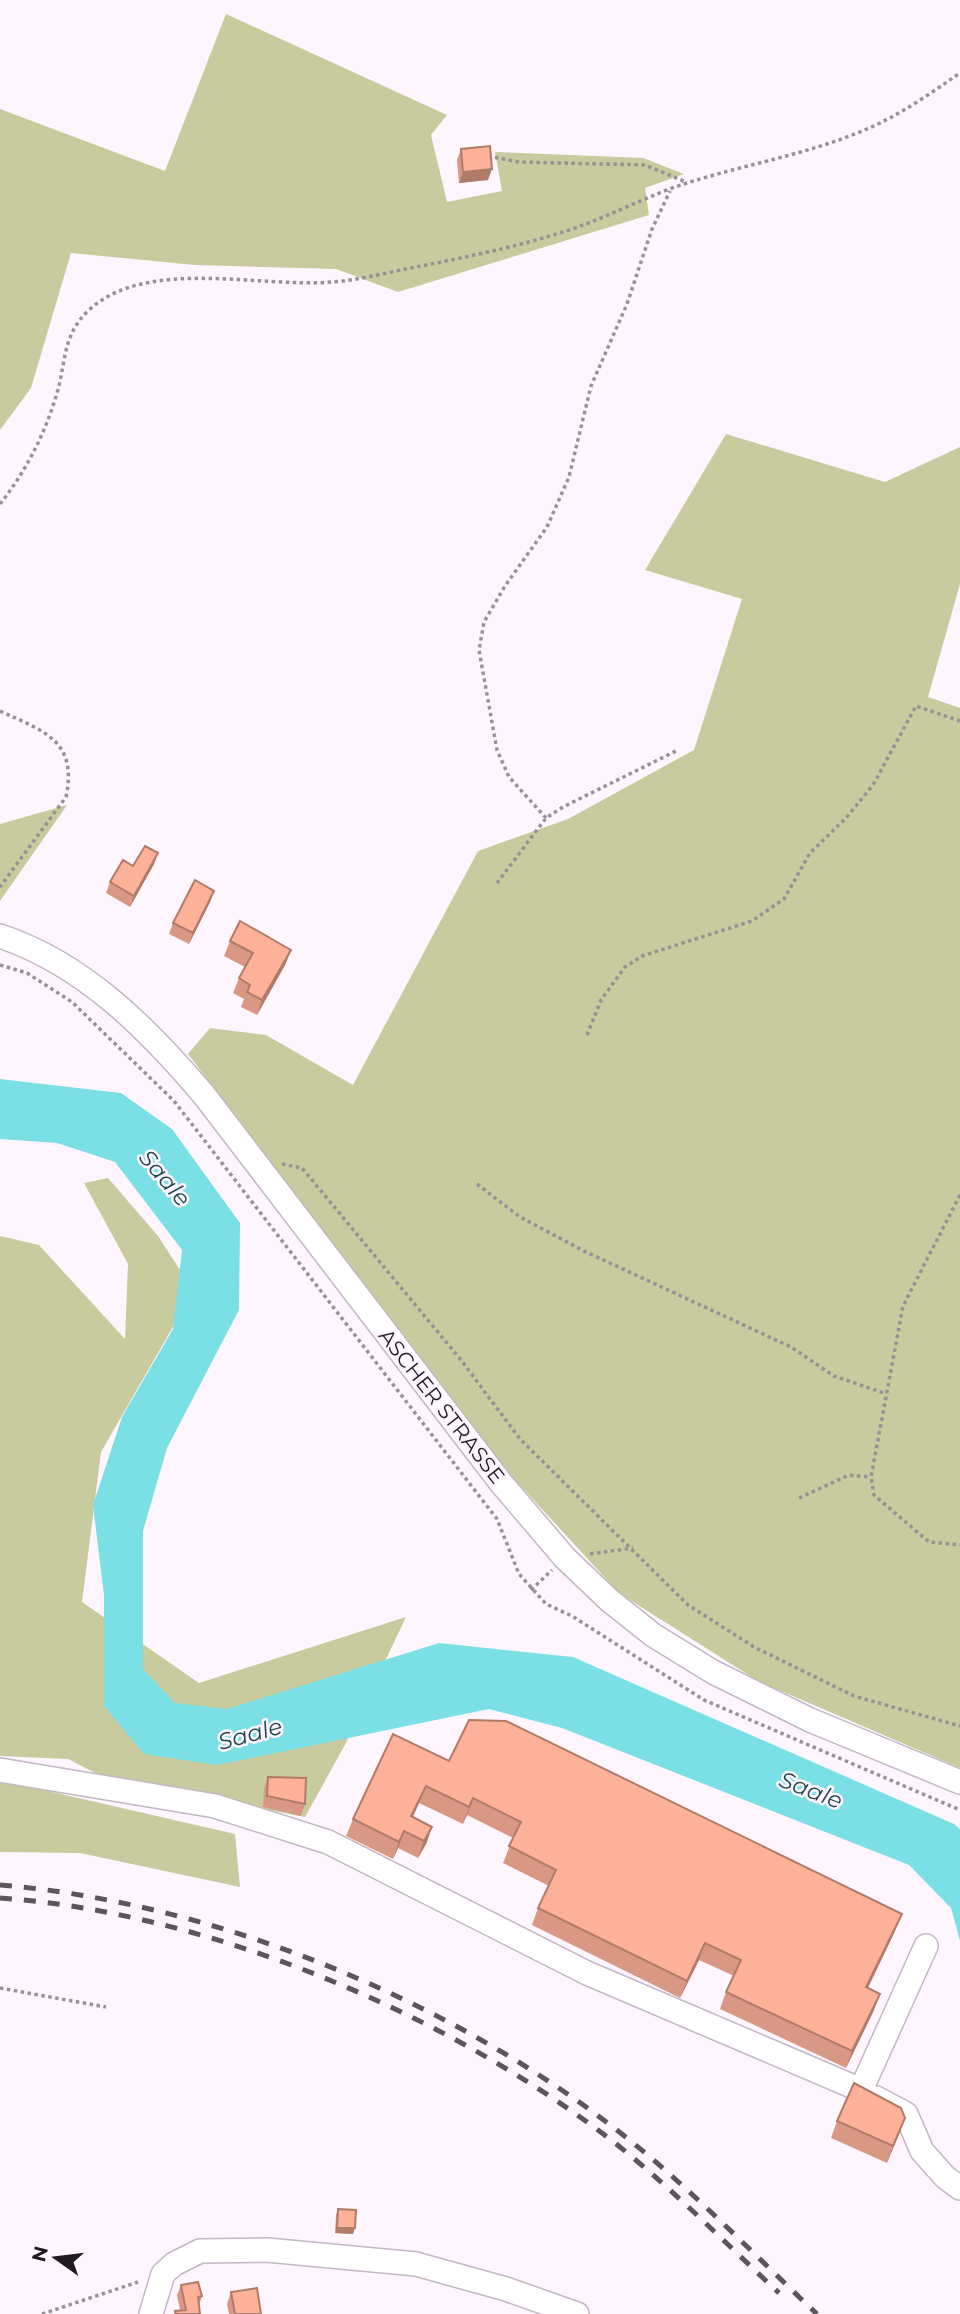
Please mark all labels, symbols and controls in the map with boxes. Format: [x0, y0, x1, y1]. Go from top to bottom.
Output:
water label: Saale [133, 1144, 197, 1212]
street label: ASCHER STRASSE [374, 1324, 510, 1488]
water label: Saale [215, 1712, 285, 1756]
water label: Saale [775, 1765, 847, 1815]
north arrow [21, 2223, 91, 2293]
text: N [27, 2244, 53, 2264]

